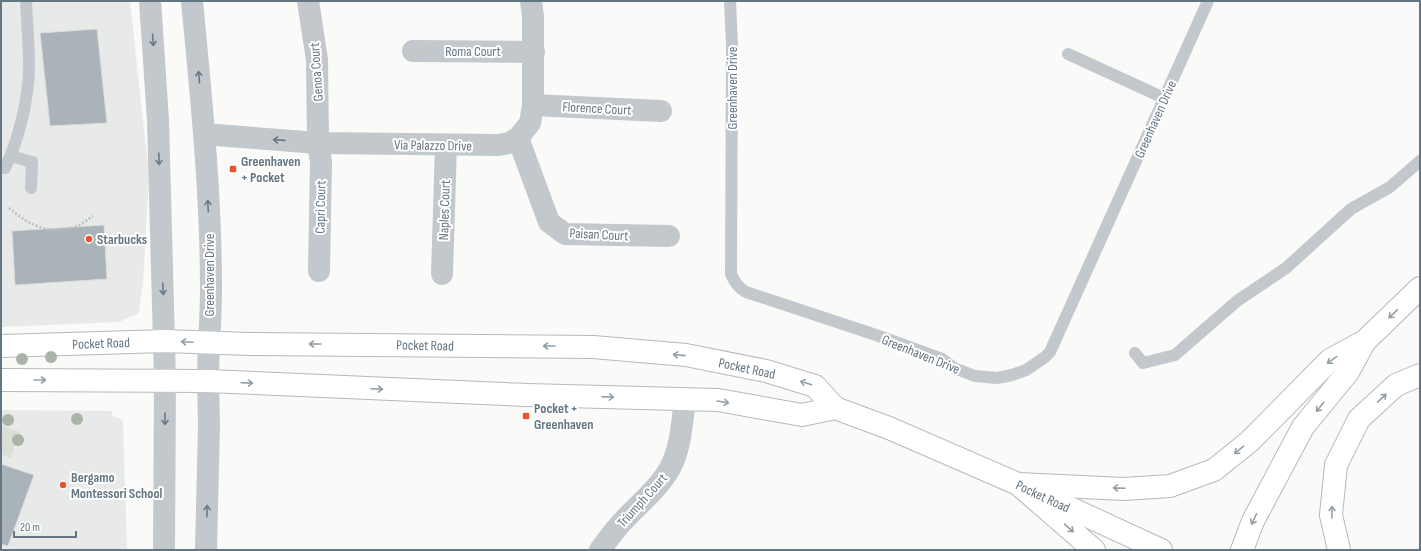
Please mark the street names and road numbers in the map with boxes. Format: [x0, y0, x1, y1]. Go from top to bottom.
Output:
street label: Genoa Court [306, 42, 327, 102]
street label: Roma Court [445, 43, 501, 60]
street label: Greenhaven Drive [724, 47, 741, 129]
street label: Greenhaven Drive [1131, 78, 1180, 161]
street label: Florence Court [562, 98, 632, 119]
street label: Via Palazzo Drive [394, 136, 472, 155]
street label: Naples Court [435, 179, 454, 241]
street label: Capri Court [312, 180, 329, 234]
street label: Paisan Court [569, 224, 629, 245]
street label: Greenhaven Drive [201, 234, 218, 316]
street label: Greenhaven Drive [879, 331, 962, 378]
street label: Pocket Road [72, 334, 130, 353]
street label: Pocket Road [396, 336, 454, 355]
street label: Pocket Road [717, 354, 777, 383]
street label: Triumph Court [614, 470, 671, 531]
street label: Pocket Road [1013, 477, 1073, 516]

